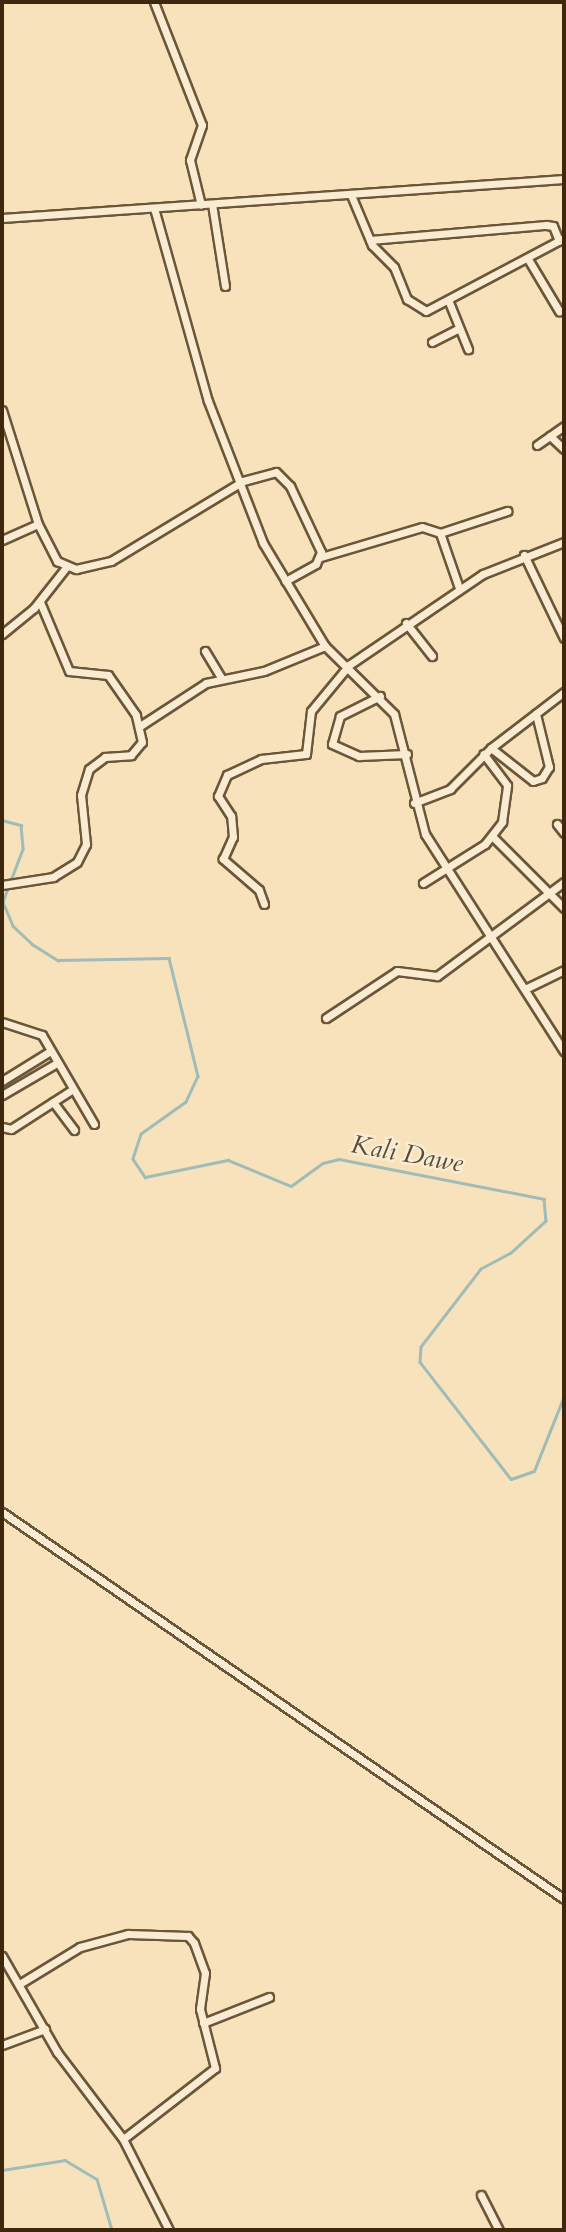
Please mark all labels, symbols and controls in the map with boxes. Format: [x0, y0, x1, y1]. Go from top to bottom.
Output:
water label: Kali Dawe [349, 1129, 465, 1179]

